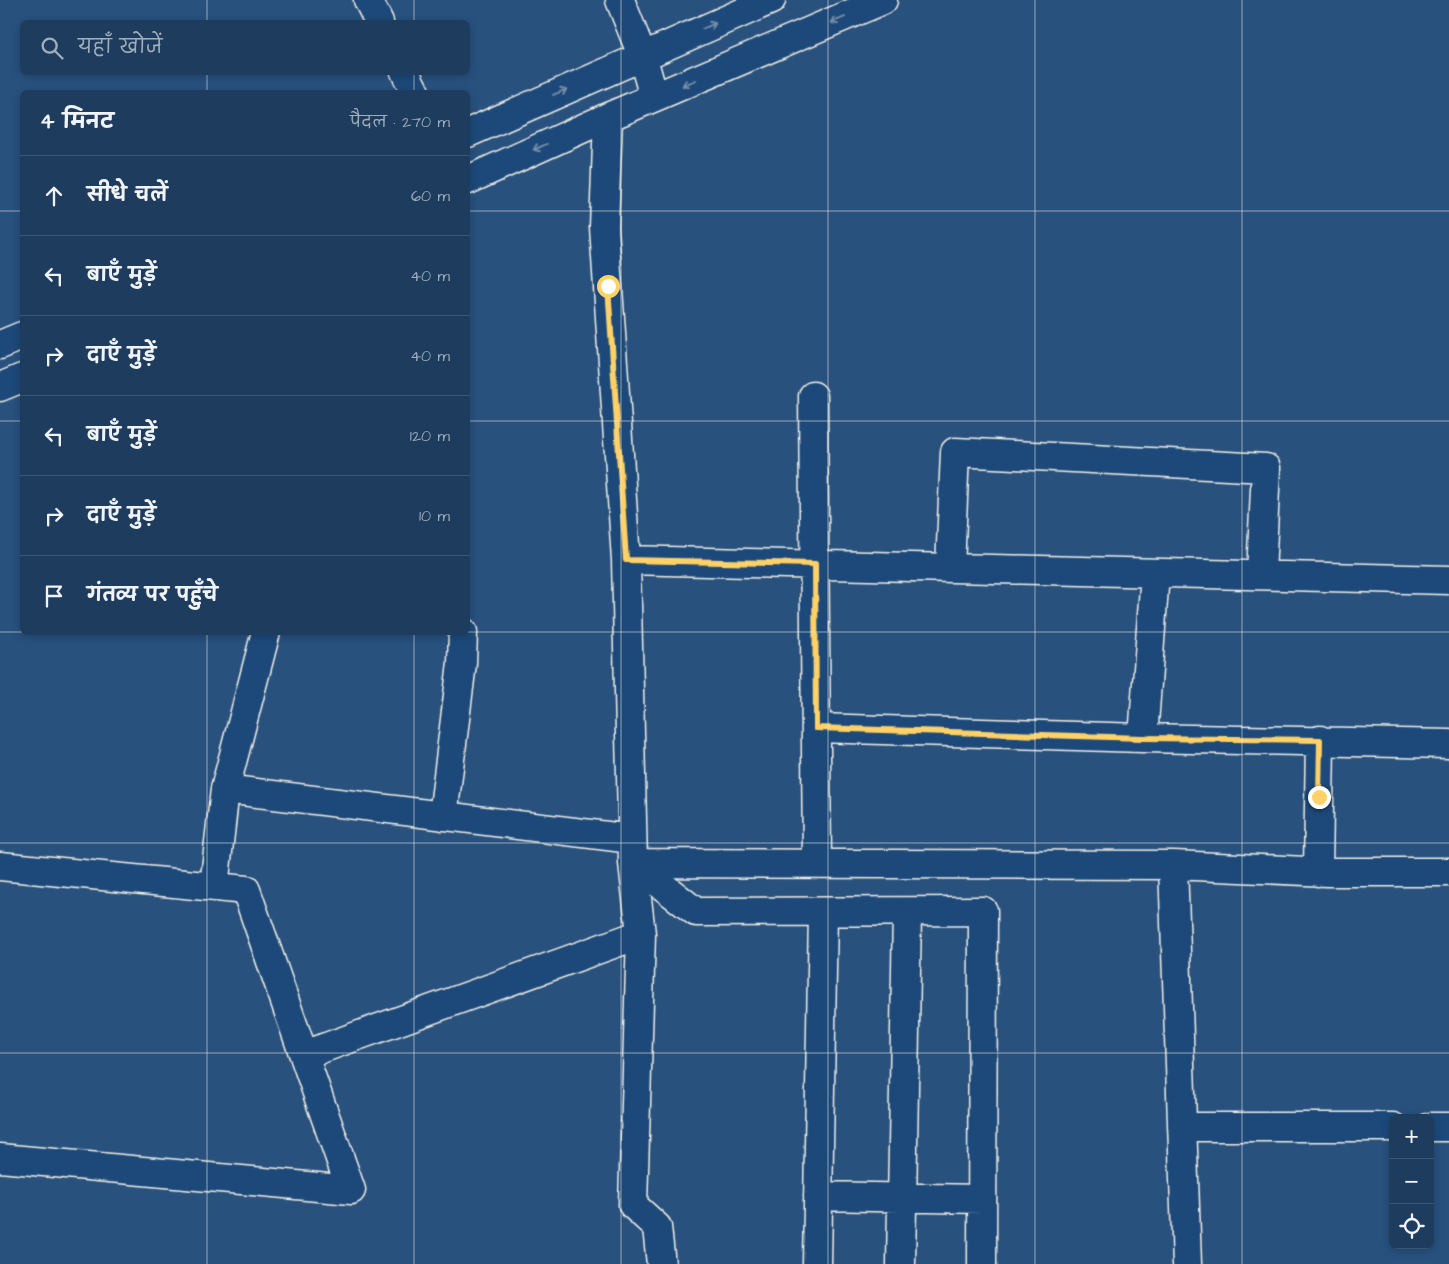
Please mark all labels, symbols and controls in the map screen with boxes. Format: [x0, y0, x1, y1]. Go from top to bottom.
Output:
one-way arrow [831, 15, 846, 25]
search box [20, 20, 470, 75]
one-way arrow [701, 21, 716, 31]
icon: search [38, 34, 66, 62]
text: यहाँ खोजें [78, 34, 162, 61]
one-way arrow [682, 78, 697, 88]
one-way arrow [552, 87, 567, 97]
text: 4 मिनट [40, 107, 114, 136]
text: पैदल · 270 m [350, 111, 450, 133]
one-way arrow [533, 143, 548, 153]
icon: ahead [40, 182, 68, 210]
text: सीधे चलें [87, 182, 168, 209]
text: 60 m [411, 185, 450, 207]
icon: left [40, 262, 68, 290]
text: बाएँ मुड़ें [87, 262, 156, 289]
text: 40 m [410, 265, 450, 287]
route start [597, 275, 620, 298]
icon: right [40, 342, 68, 370]
text: दाएँ मुड़ें [87, 342, 156, 369]
text: 40 m [410, 345, 450, 367]
icon: left [40, 422, 68, 450]
text: बाएँ मुड़ें [87, 422, 156, 449]
text: 120 m [410, 425, 450, 447]
icon: right [40, 502, 68, 530]
text: दाएँ मुड़ें [87, 502, 156, 529]
text: 10 m [419, 505, 450, 527]
icon: arrive [40, 582, 68, 610]
text: गंतव्य पर पहुँचे [87, 582, 218, 609]
route end [1308, 786, 1331, 809]
map controls [1389, 1114, 1434, 1249]
button: + [1389, 1114, 1434, 1159]
button: − [1389, 1159, 1434, 1204]
button: locate [1389, 1204, 1434, 1249]

